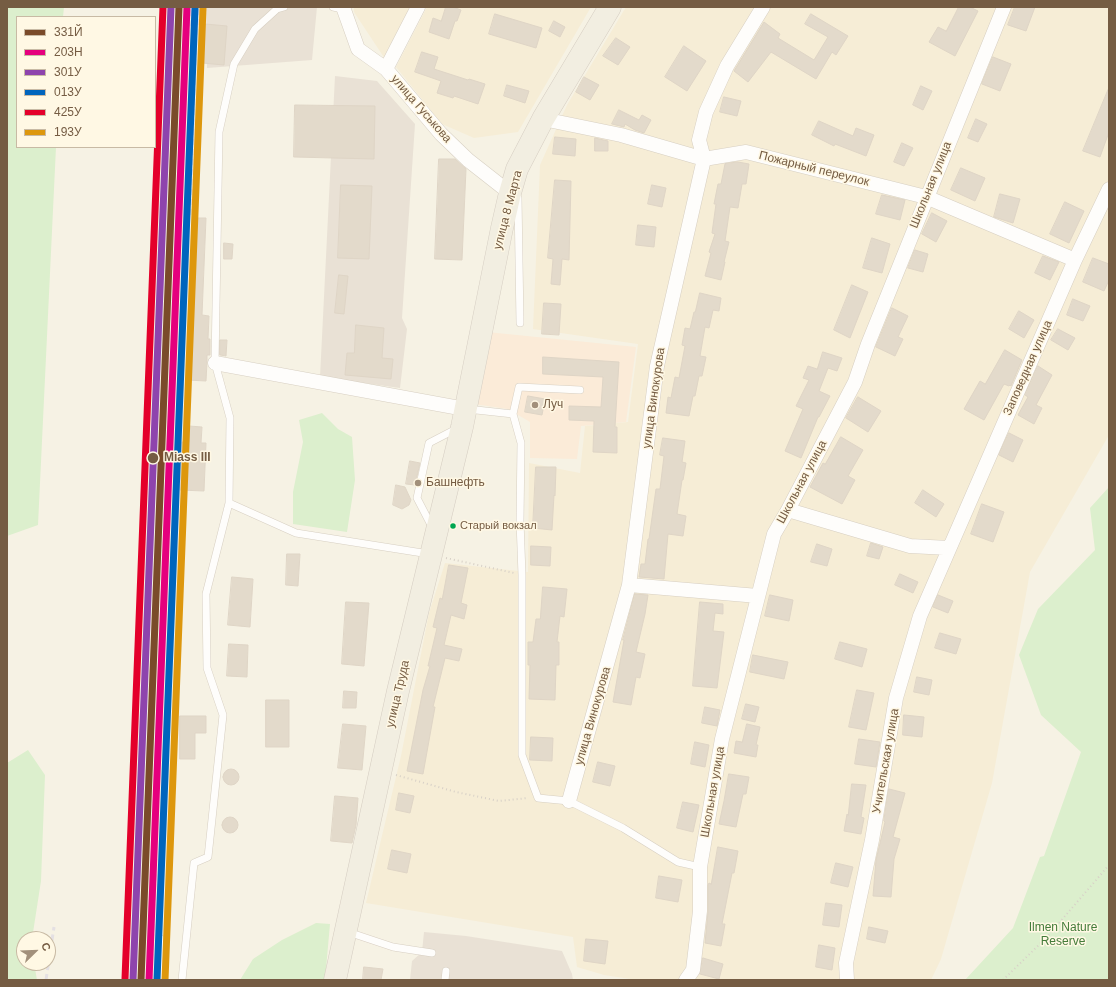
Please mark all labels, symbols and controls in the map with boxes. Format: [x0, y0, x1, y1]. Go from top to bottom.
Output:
legend [16, 16, 156, 148]
text: 331Й [54, 25, 83, 39]
text: 203Н [54, 45, 83, 59]
text: 301У [54, 65, 82, 79]
street label: улица Гуськова [388, 72, 454, 146]
text: 013У [54, 85, 82, 99]
text: 425У [54, 105, 82, 119]
text: 193У [54, 125, 82, 139]
street label: Школьная улица [907, 140, 955, 230]
street label: Пожарный переулок [757, 148, 871, 190]
street label: улица 8 Марта [490, 169, 526, 251]
street label: Заповедная улица [1001, 318, 1055, 418]
street label: улица Винокурова [640, 347, 668, 449]
place label: Луч [543, 398, 563, 412]
marker: Луч [530, 400, 540, 410]
street label: Школьная улица [774, 438, 830, 526]
marker: Miass III [146, 451, 160, 465]
place label: Miass III [164, 451, 211, 465]
place label: Башнефть [426, 476, 485, 490]
marker: Башнефть [413, 478, 423, 488]
place label: Старый вокзал [460, 519, 537, 533]
marker: Старый вокзал [448, 521, 458, 531]
street label: улица Труда [383, 659, 413, 729]
street label: улица Винокурова [572, 665, 614, 767]
street label: Учительская улица [870, 707, 902, 815]
street label: Школьная улица [698, 745, 728, 839]
park label: Ilmen Nature Reserve [1029, 921, 1097, 949]
north arrow [16, 931, 56, 971]
text: С [39, 941, 53, 953]

